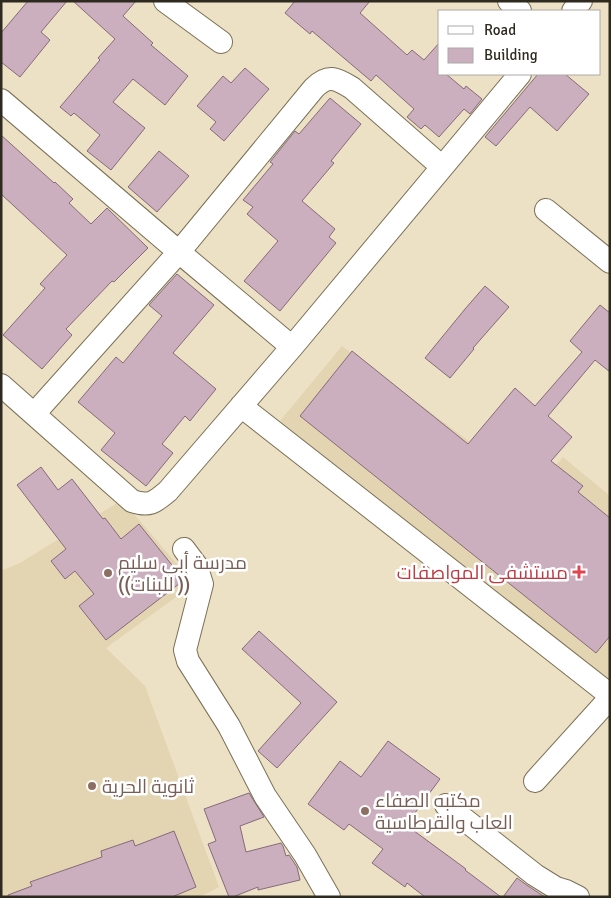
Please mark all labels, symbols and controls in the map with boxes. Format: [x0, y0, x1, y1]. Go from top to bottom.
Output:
legend [438, 10, 601, 75]
text: Road [484, 21, 516, 39]
text: Building [484, 46, 538, 64]
place label: مدرسة أبي سليم ((للبنات )) [118, 551, 247, 597]
place label: مستشفى المواصفات [397, 561, 568, 585]
marker: مستشفى المواصفات [572, 565, 586, 579]
marker: مدرسة أبي سليم ((للبنات )) [102, 567, 114, 579]
place label: ثانوية الحرية [102, 775, 194, 799]
marker: ثانوية الحرية [86, 780, 98, 792]
place label: مكتبه الصفاء العاب والقرطاسية [375, 789, 513, 835]
marker: مكتبه الصفاء العاب والقرطاسية [359, 805, 371, 817]

